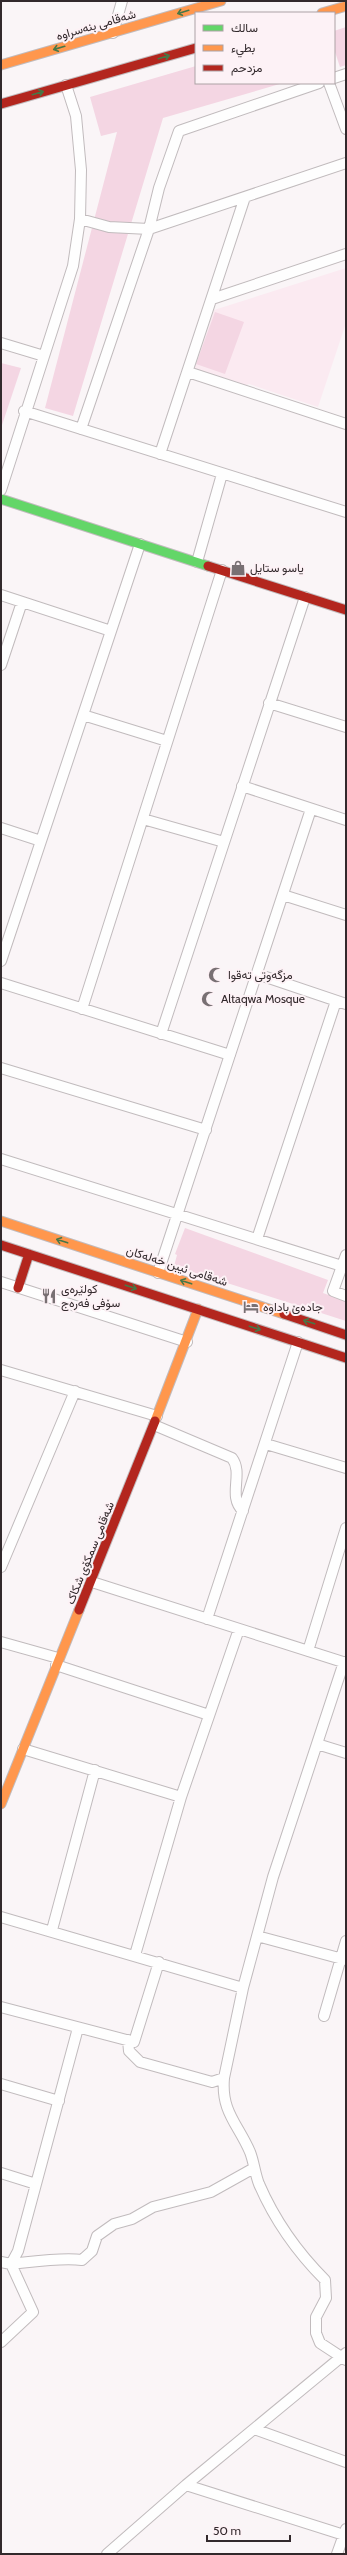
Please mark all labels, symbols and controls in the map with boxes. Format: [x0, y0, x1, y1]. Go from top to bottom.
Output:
street label: شەقامی بنەسراوە [54, 6, 138, 44]
one-way arrow [177, 9, 190, 16]
legend [195, 12, 335, 84]
text: سالك [231, 20, 258, 35]
text: بطيء [231, 40, 255, 58]
one-way arrow [52, 45, 65, 52]
one-way arrow [157, 53, 170, 61]
text: مزدحم [231, 60, 262, 76]
one-way arrow [32, 89, 45, 96]
shop icon: ياسو ستايل [229, 559, 247, 577]
place label: ياسو ستايل [250, 560, 304, 576]
mosque icon: مزگەوتی تەقوا [207, 966, 225, 984]
place label: مزگەوتی تەقوا [228, 967, 293, 983]
mosque icon: Altaqwa Mosque [200, 990, 218, 1008]
place label: Altaqwa Mosque [221, 991, 305, 1006]
one-way arrow [56, 1237, 69, 1244]
street label: شەقامی ئیبن خەلەکان [124, 1242, 230, 1290]
one-way arrow [179, 1278, 192, 1285]
place label: کولێرەی سۆفی فەرەج [61, 1281, 120, 1312]
one-way arrow [125, 1284, 137, 1292]
restaurant icon: کولێرەی سۆفی فەرەج [40, 1287, 58, 1305]
hotel icon: جادەێ باداوە [242, 1298, 260, 1316]
place label: جادەێ باداوە [263, 1299, 323, 1315]
one-way arrow [303, 1318, 315, 1326]
one-way arrow [248, 1325, 261, 1332]
street label: شەقامی سمکۆی شکاک [62, 1499, 118, 1607]
scale bar [207, 2517, 290, 2543]
text: 50 m [213, 2523, 241, 2538]

